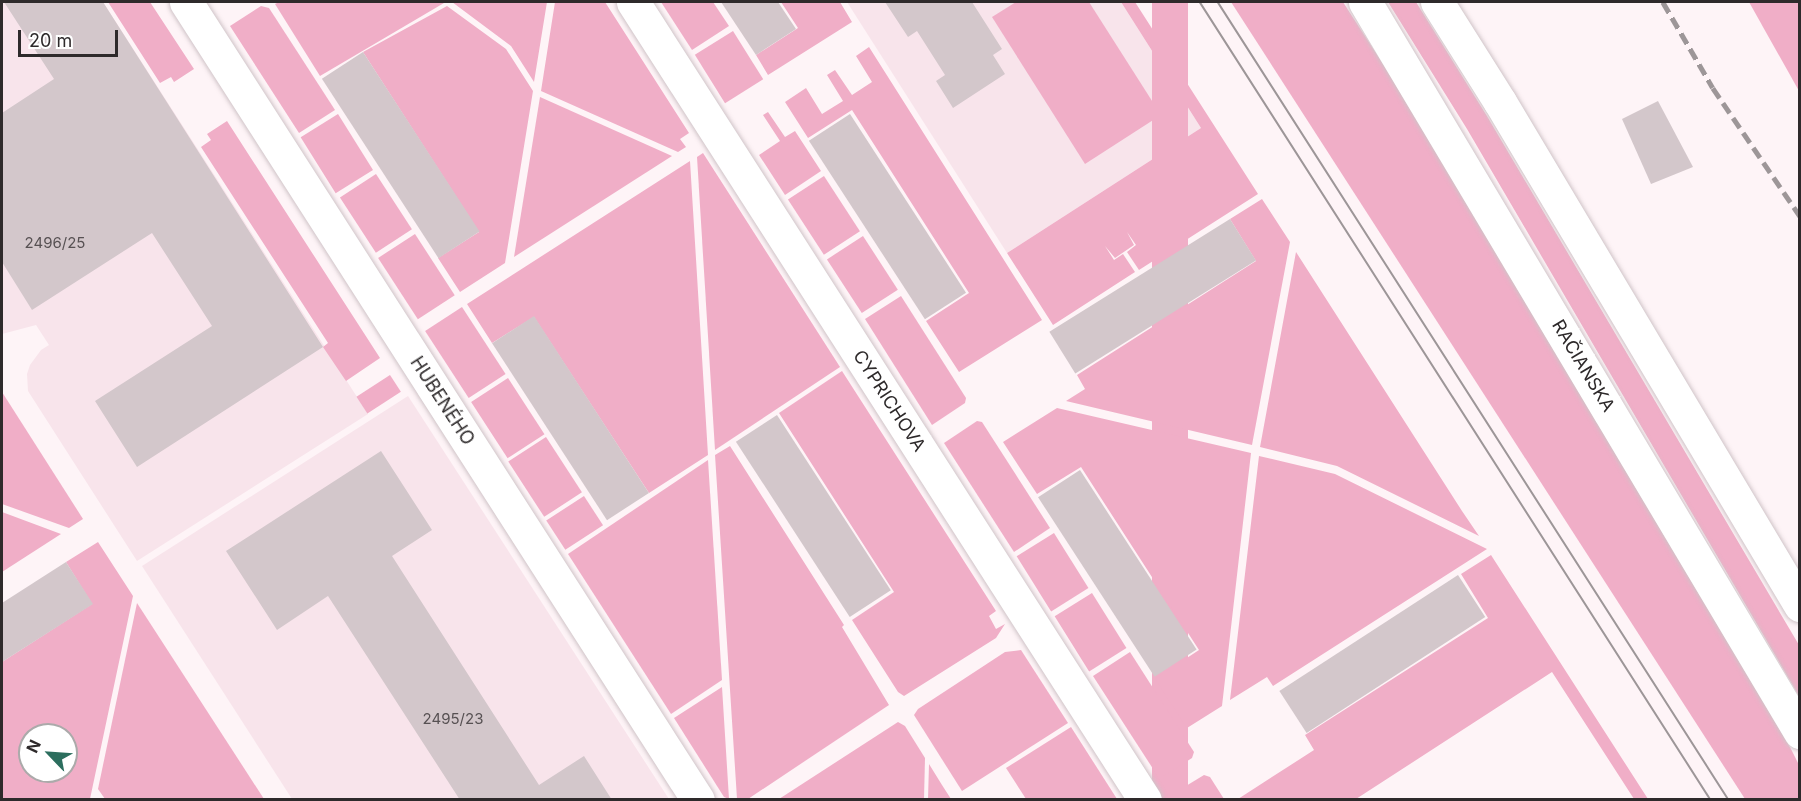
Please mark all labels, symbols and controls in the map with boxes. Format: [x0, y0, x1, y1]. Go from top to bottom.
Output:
scale bar [21, 18, 122, 56]
text: 20 m [29, 30, 72, 51]
house number: 2496/25 [25, 234, 85, 252]
street label: RAČIANSKA [1547, 316, 1619, 416]
street label: CYPRICHOVA [848, 346, 930, 456]
street label: HUBENÉHO [405, 353, 479, 449]
house number: 2495/23 [423, 710, 483, 728]
north arrow [18, 723, 78, 783]
text: N [22, 736, 45, 756]

